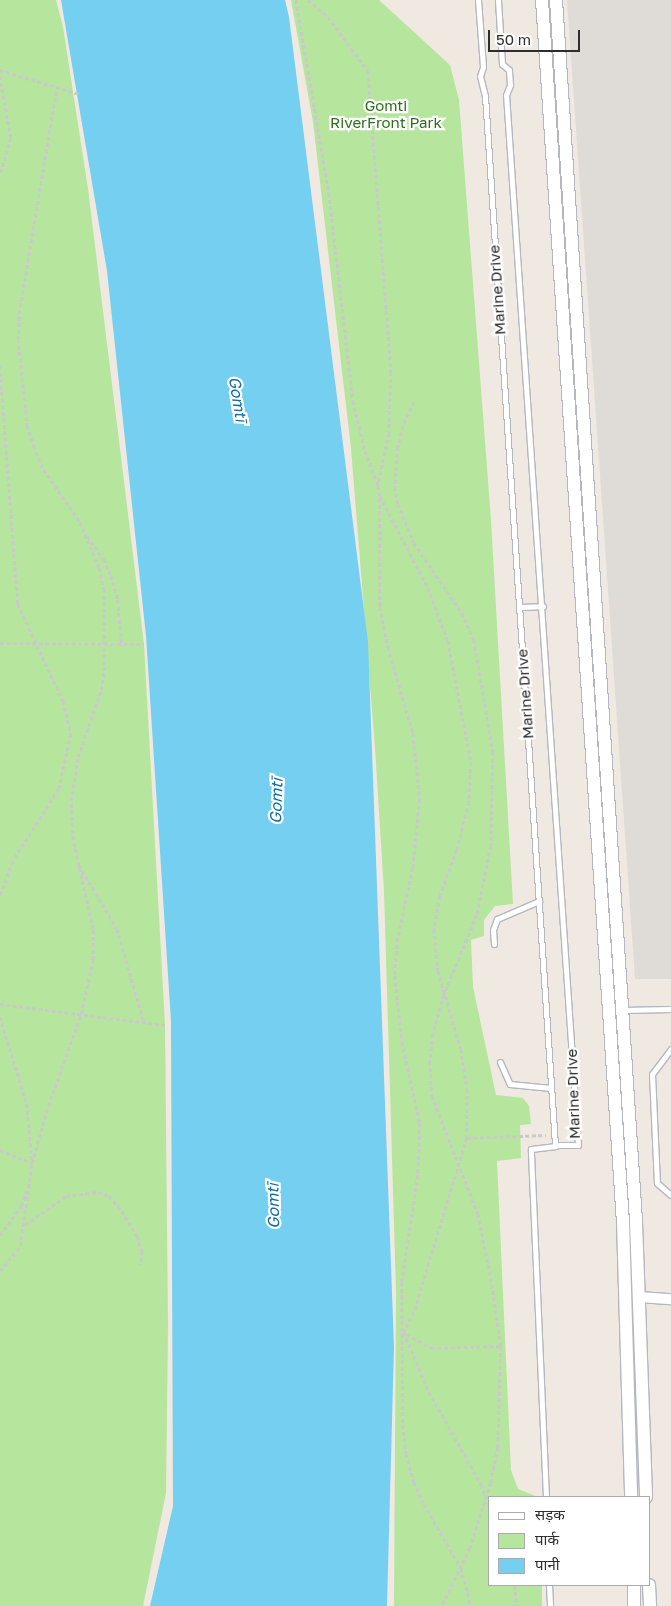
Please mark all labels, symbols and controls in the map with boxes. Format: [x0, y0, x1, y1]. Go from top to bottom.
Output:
scale bar [491, 20, 584, 52]
text: 50 m [496, 30, 531, 48]
park label: Gomti RiverFront Park [330, 96, 442, 131]
street label: Marine Drive [485, 244, 509, 336]
water label: Gomtī [225, 375, 251, 423]
street label: Marine Drive [513, 648, 537, 740]
water label: Gomtī [266, 778, 286, 824]
street label: Marine Drive [562, 1049, 584, 1139]
water label: Gomtī [263, 1183, 283, 1229]
legend [488, 1496, 651, 1586]
text: सड़क [535, 1505, 565, 1523]
text: पार्क [535, 1530, 559, 1548]
text: पानी [535, 1555, 560, 1573]

